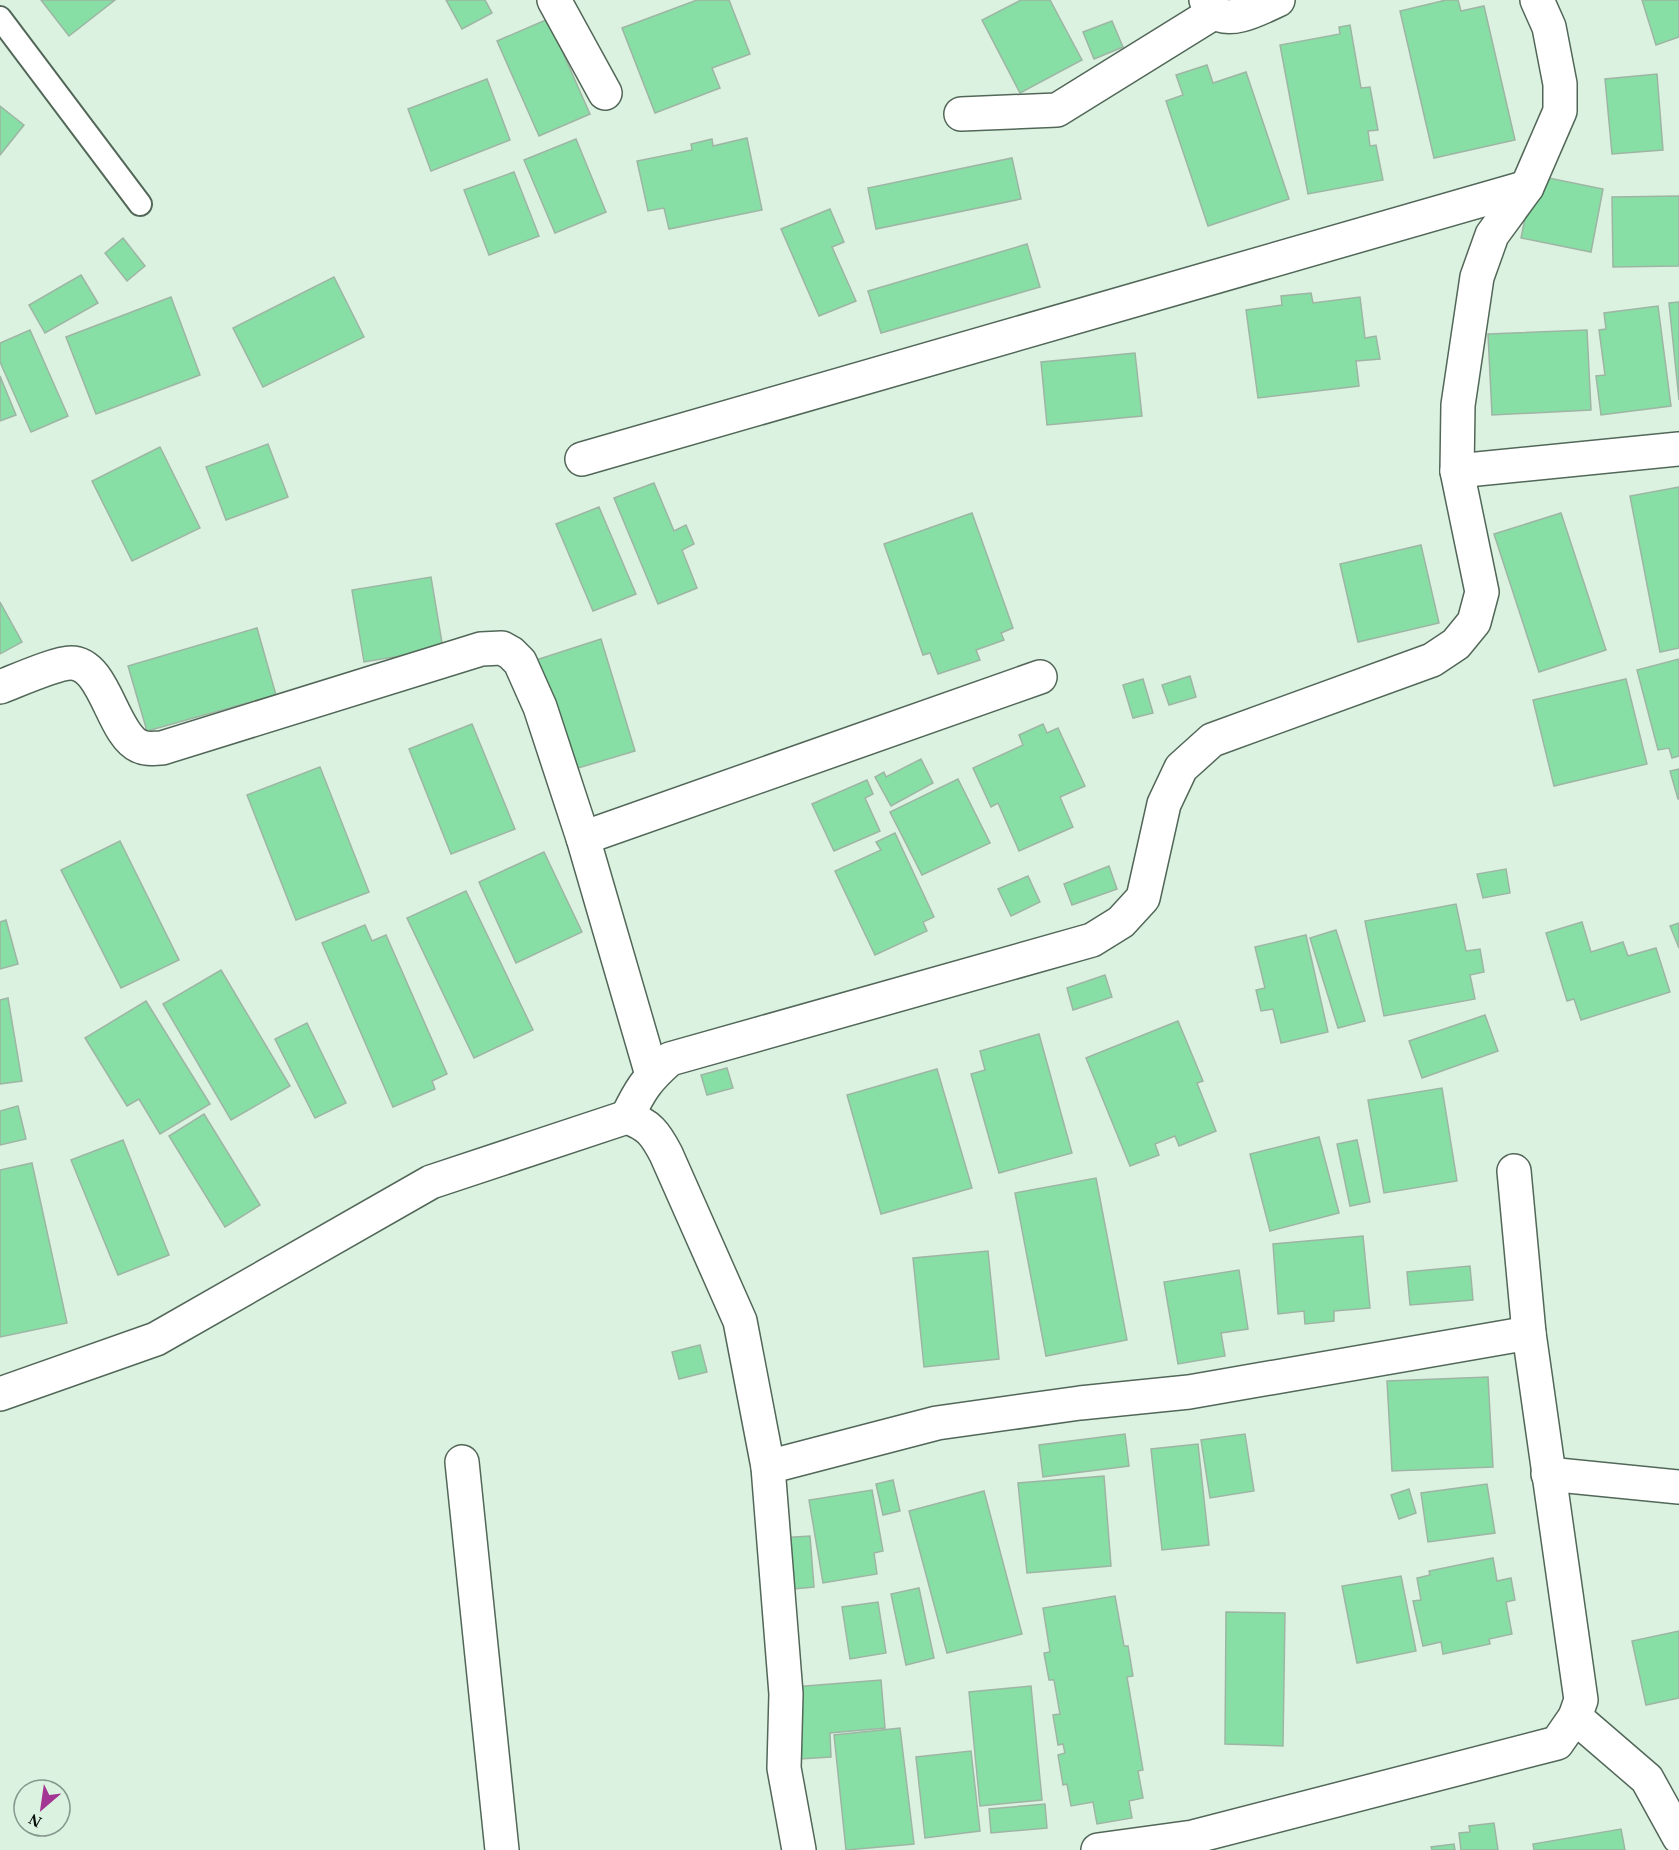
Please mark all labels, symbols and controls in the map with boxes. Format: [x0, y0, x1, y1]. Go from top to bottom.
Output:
north arrow [12, 1778, 72, 1838]
text: N [25, 1810, 44, 1831]

